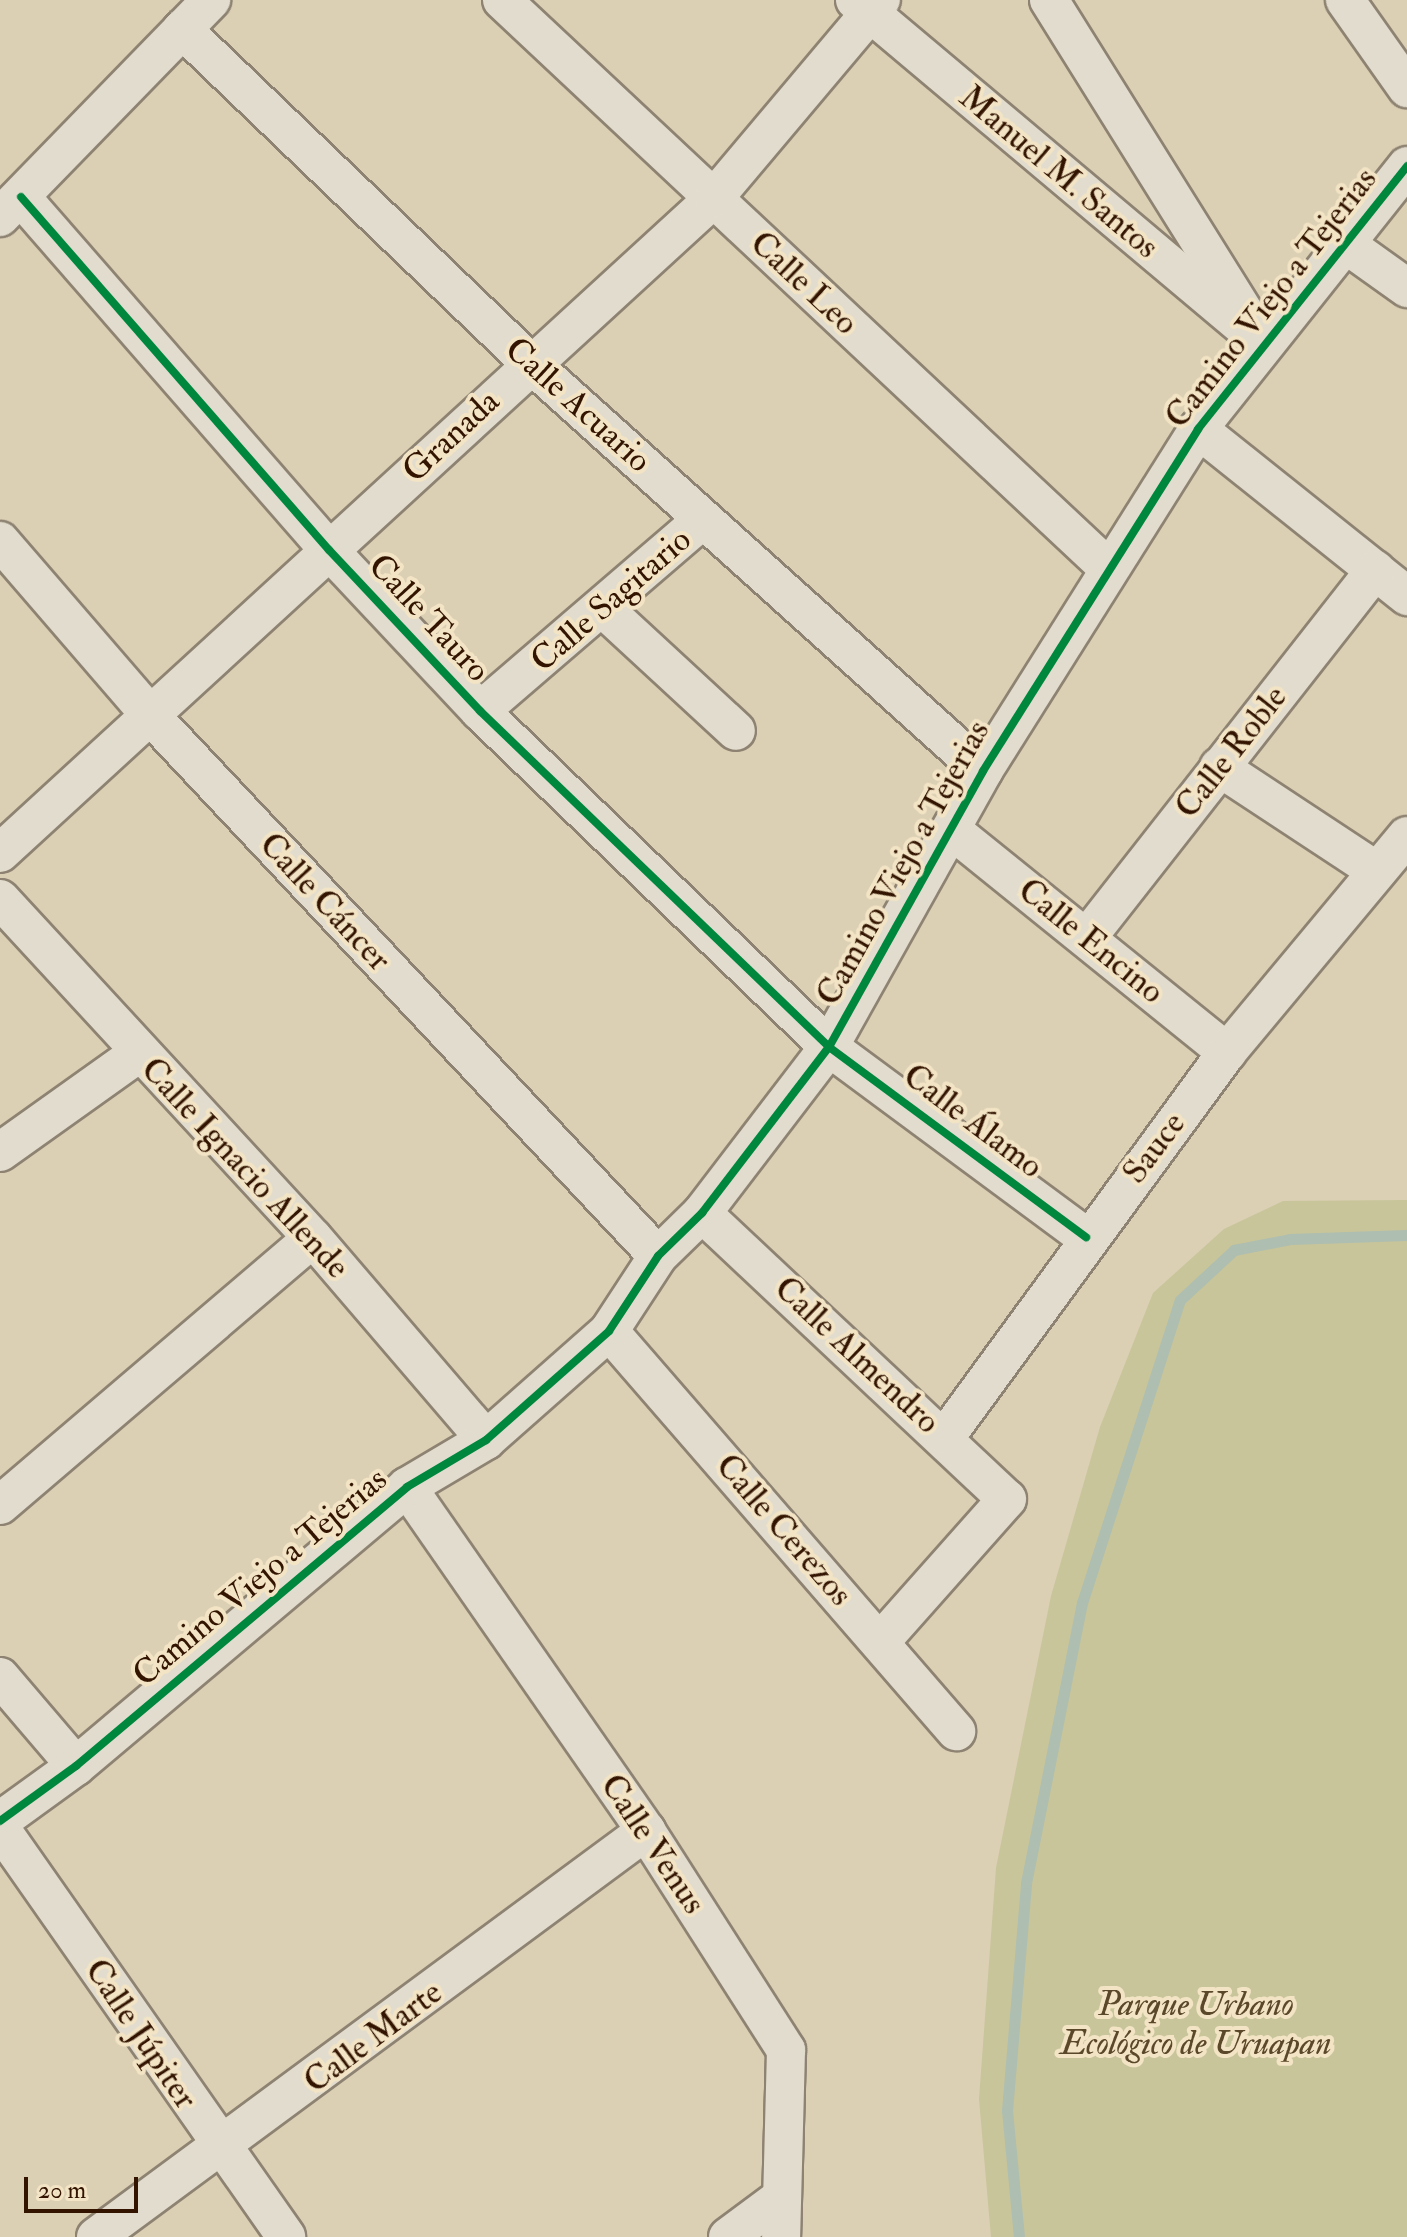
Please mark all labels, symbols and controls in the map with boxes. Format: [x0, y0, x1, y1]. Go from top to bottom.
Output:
street label: Manuel M. Santos [951, 77, 1167, 267]
street label: Camino Viejo a Tejerias [1157, 160, 1385, 436]
street label: Calle Leo [742, 223, 866, 343]
street label: Calle Acuario [497, 329, 659, 481]
street label: Granada [394, 381, 508, 491]
street label: Calle Sagitario [523, 519, 699, 681]
street label: Calle Tauro [360, 546, 498, 690]
street label: Calle Roble [1167, 678, 1295, 826]
street label: Camino Viejo a Tejerias [808, 713, 998, 1013]
street label: Calle Cáncer [251, 824, 399, 980]
street label: Calle Encino [1010, 870, 1172, 1012]
street label: Calle Ignacio Allende [132, 1049, 358, 1287]
street label: Calle Álamo [895, 1055, 1051, 1187]
street label: Sauce [1114, 1104, 1194, 1192]
street label: Calle Almendro [766, 1268, 948, 1442]
street label: Calle Cerezos [707, 1446, 861, 1614]
street label: Camino Viejo a Tejerias [125, 1459, 395, 1695]
street label: Calle Venus [592, 1767, 714, 1921]
street label: Calle Júpiter [76, 1951, 206, 2117]
street label: Calle Marte [296, 1972, 450, 2102]
park label: Parque Urbano Ecológico de Uruapan [1060, 1984, 1332, 2064]
scale bar [28, 2161, 142, 2211]
text: 20 m [38, 2175, 86, 2206]

